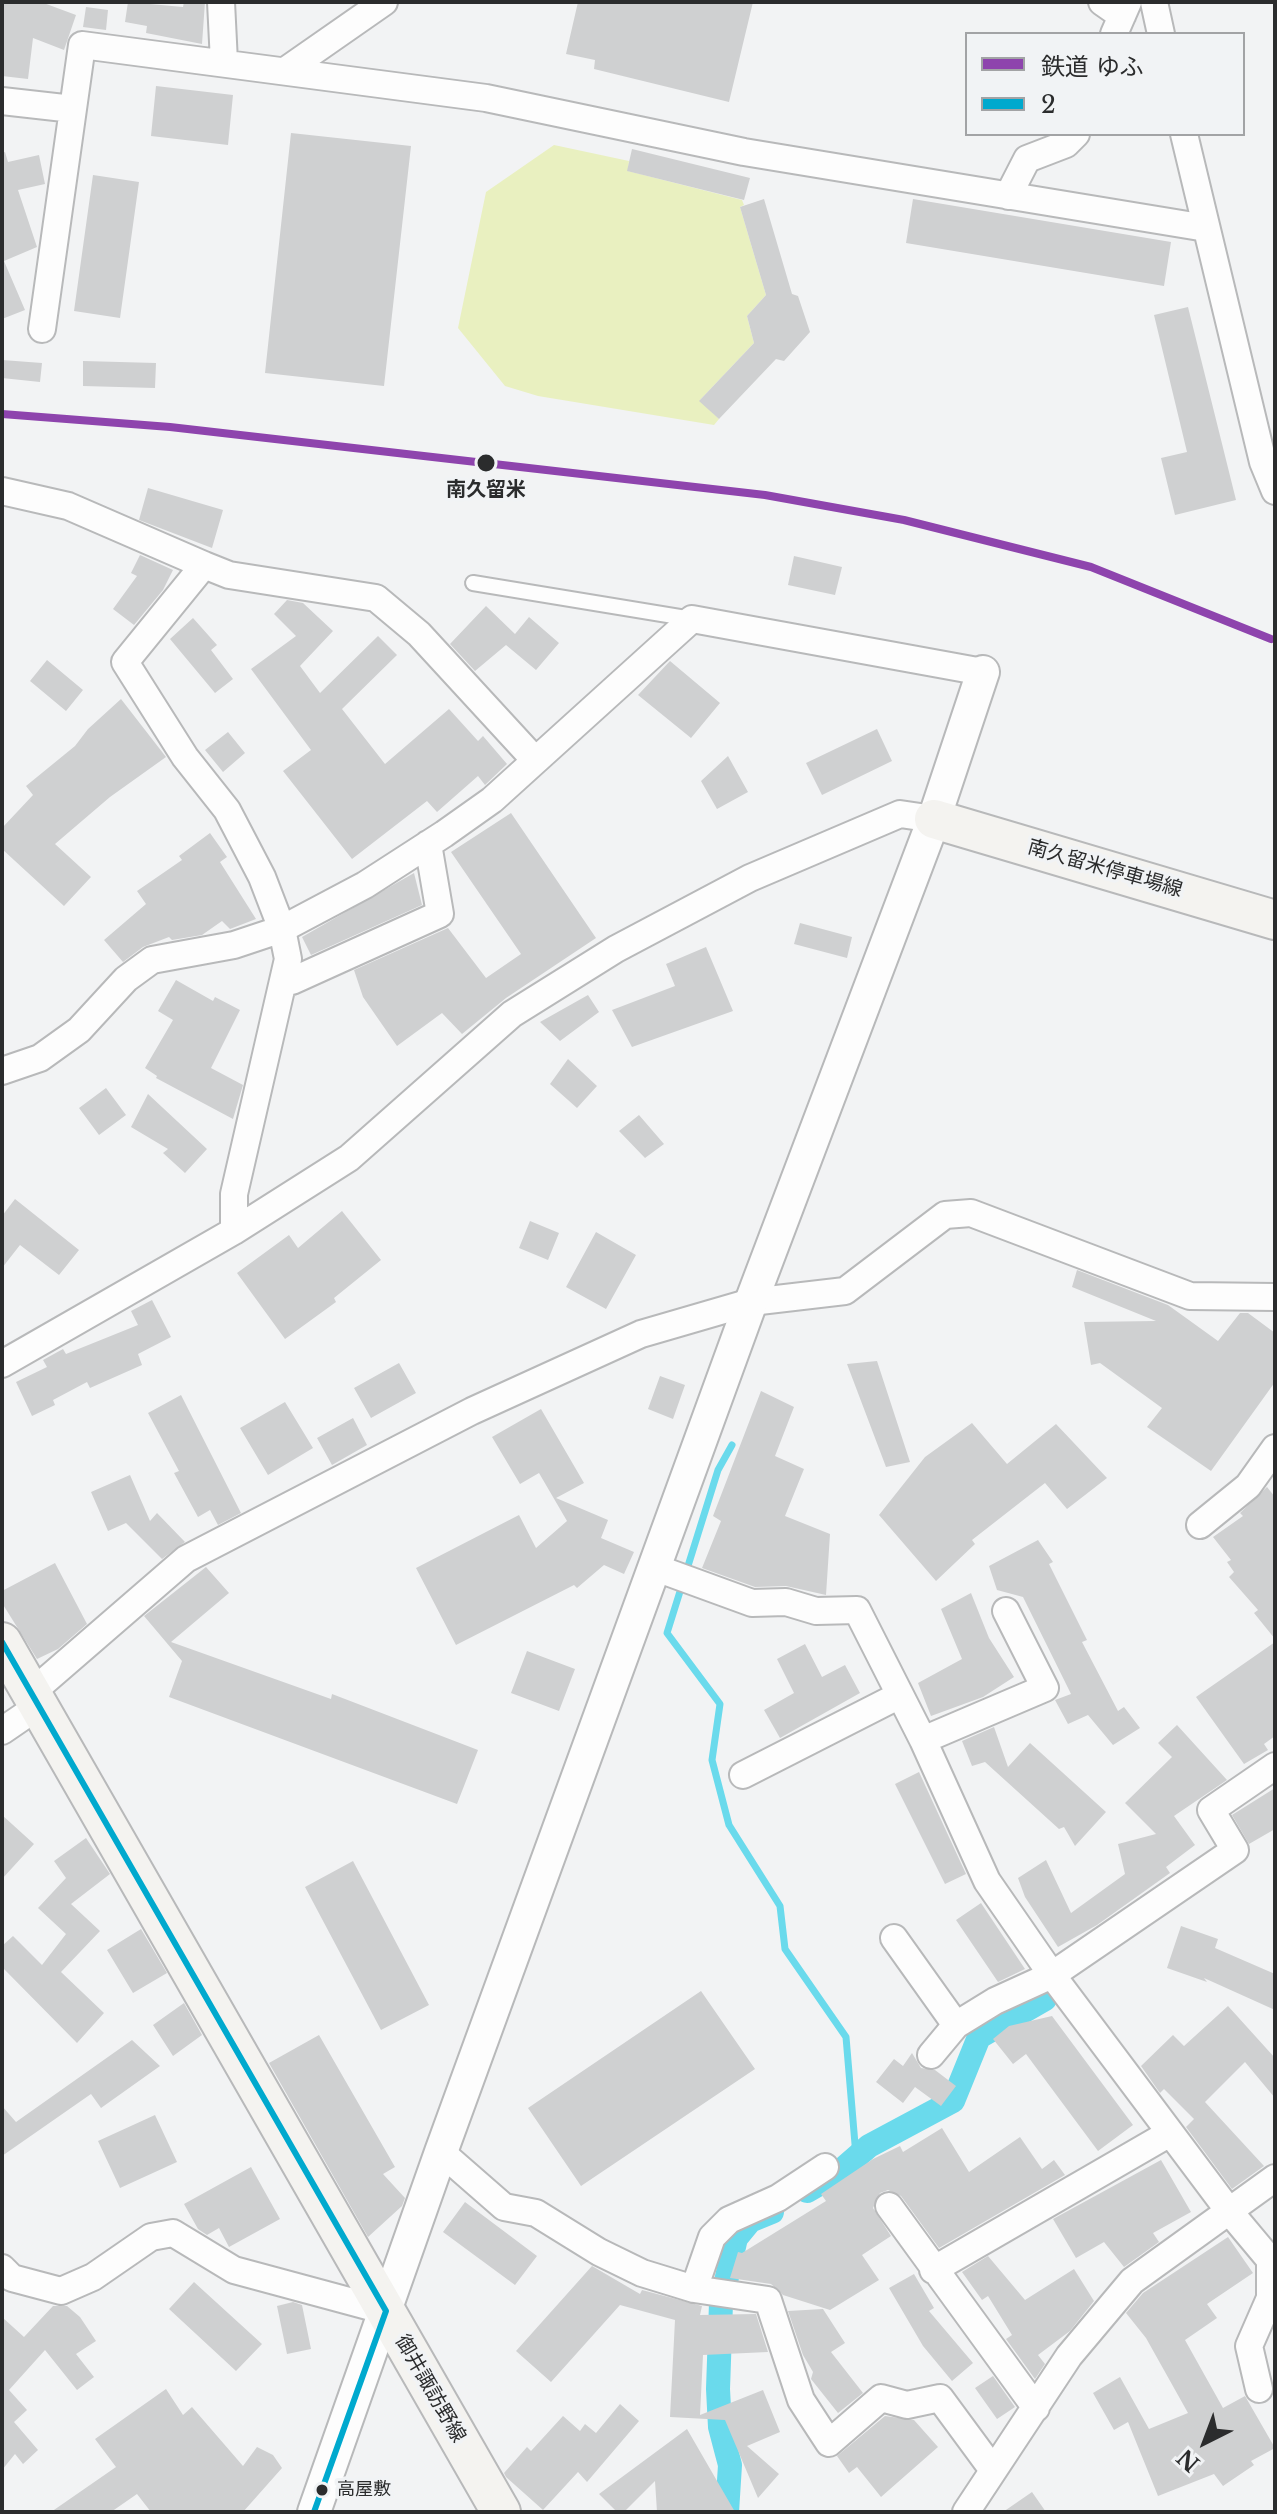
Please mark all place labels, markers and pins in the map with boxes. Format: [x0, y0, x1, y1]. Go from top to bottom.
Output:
marker: 南久留米 [475, 452, 497, 474]
place label: 南久留米 [446, 478, 526, 502]
place label: 高屋敷 [337, 2479, 391, 2501]
marker: 高屋敷 [314, 2482, 330, 2498]

